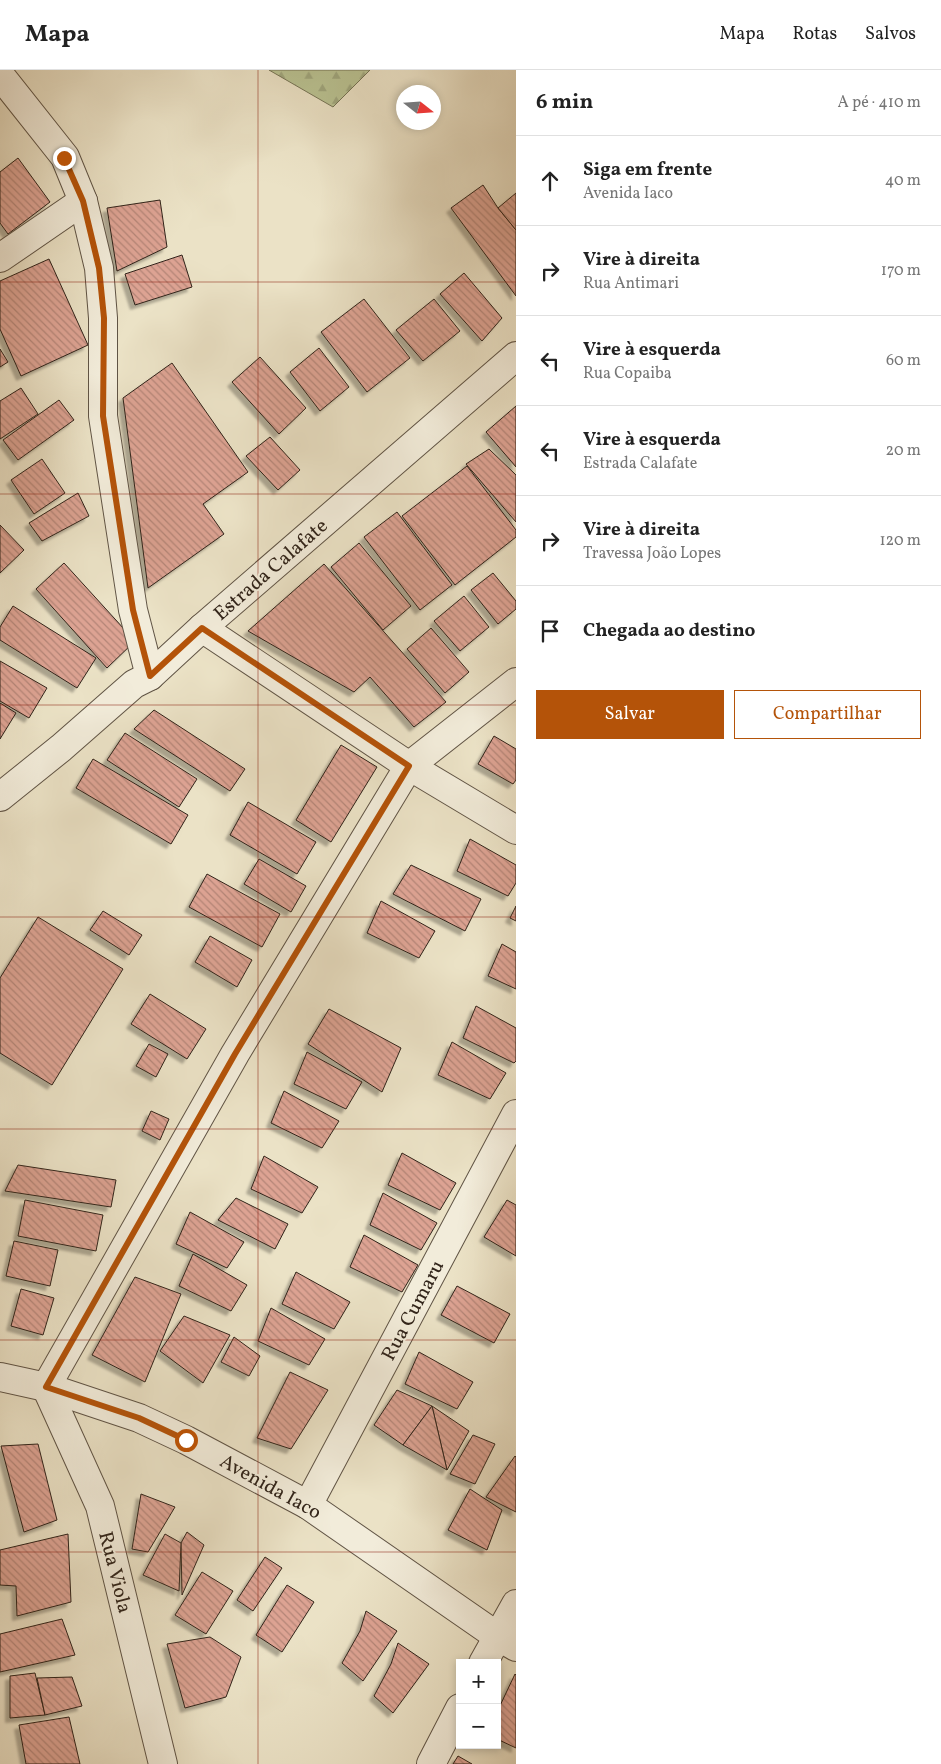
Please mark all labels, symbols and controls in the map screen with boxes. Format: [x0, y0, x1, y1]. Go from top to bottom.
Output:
text: Mapa [25, 18, 90, 52]
text: Mapa [720, 22, 765, 47]
text: Rotas [793, 22, 837, 47]
text: Salvos [865, 22, 916, 47]
north arrow [396, 85, 441, 130]
text: 6 min [536, 88, 593, 117]
text: A pé · 410 m [838, 92, 921, 114]
route end [53, 147, 76, 170]
text: Siga em frente [583, 157, 712, 183]
icon: ahead [536, 167, 564, 195]
text: 40 m [885, 170, 921, 192]
text: Avenida Iaco [583, 183, 673, 205]
text: Vire à direita [583, 247, 700, 273]
icon: right [536, 257, 564, 285]
text: 170 m [881, 260, 921, 282]
text: Rua Antimari [583, 273, 679, 295]
text: Vire à esquerda [583, 337, 721, 363]
icon: left [536, 347, 564, 375]
text: 60 m [886, 350, 921, 372]
text: Rua Copaiba [583, 363, 672, 385]
text: Vire à esquerda [583, 427, 721, 453]
icon: left [536, 437, 564, 465]
text: 20 m [886, 440, 921, 462]
text: Estrada Calafate [583, 453, 697, 475]
street label: Estrada Calafate [208, 513, 334, 628]
text: Vire à direita [583, 517, 700, 543]
icon: right [536, 527, 564, 555]
text: 120 m [879, 530, 921, 552]
text: Travessa João Lopes [583, 543, 721, 565]
icon: arrive [536, 617, 564, 645]
text: Chegada ao destino [583, 618, 755, 644]
button: Salvar [536, 690, 724, 739]
button: Compartilhar [734, 690, 921, 739]
street label: Rua Cumaru [375, 1256, 452, 1366]
route start [175, 1429, 198, 1452]
street label: Avenida Iaco [214, 1448, 326, 1527]
street label: Rua Viola [90, 1529, 138, 1616]
map controls [456, 1659, 501, 1749]
button: + [456, 1659, 501, 1704]
button: − [456, 1704, 501, 1749]

